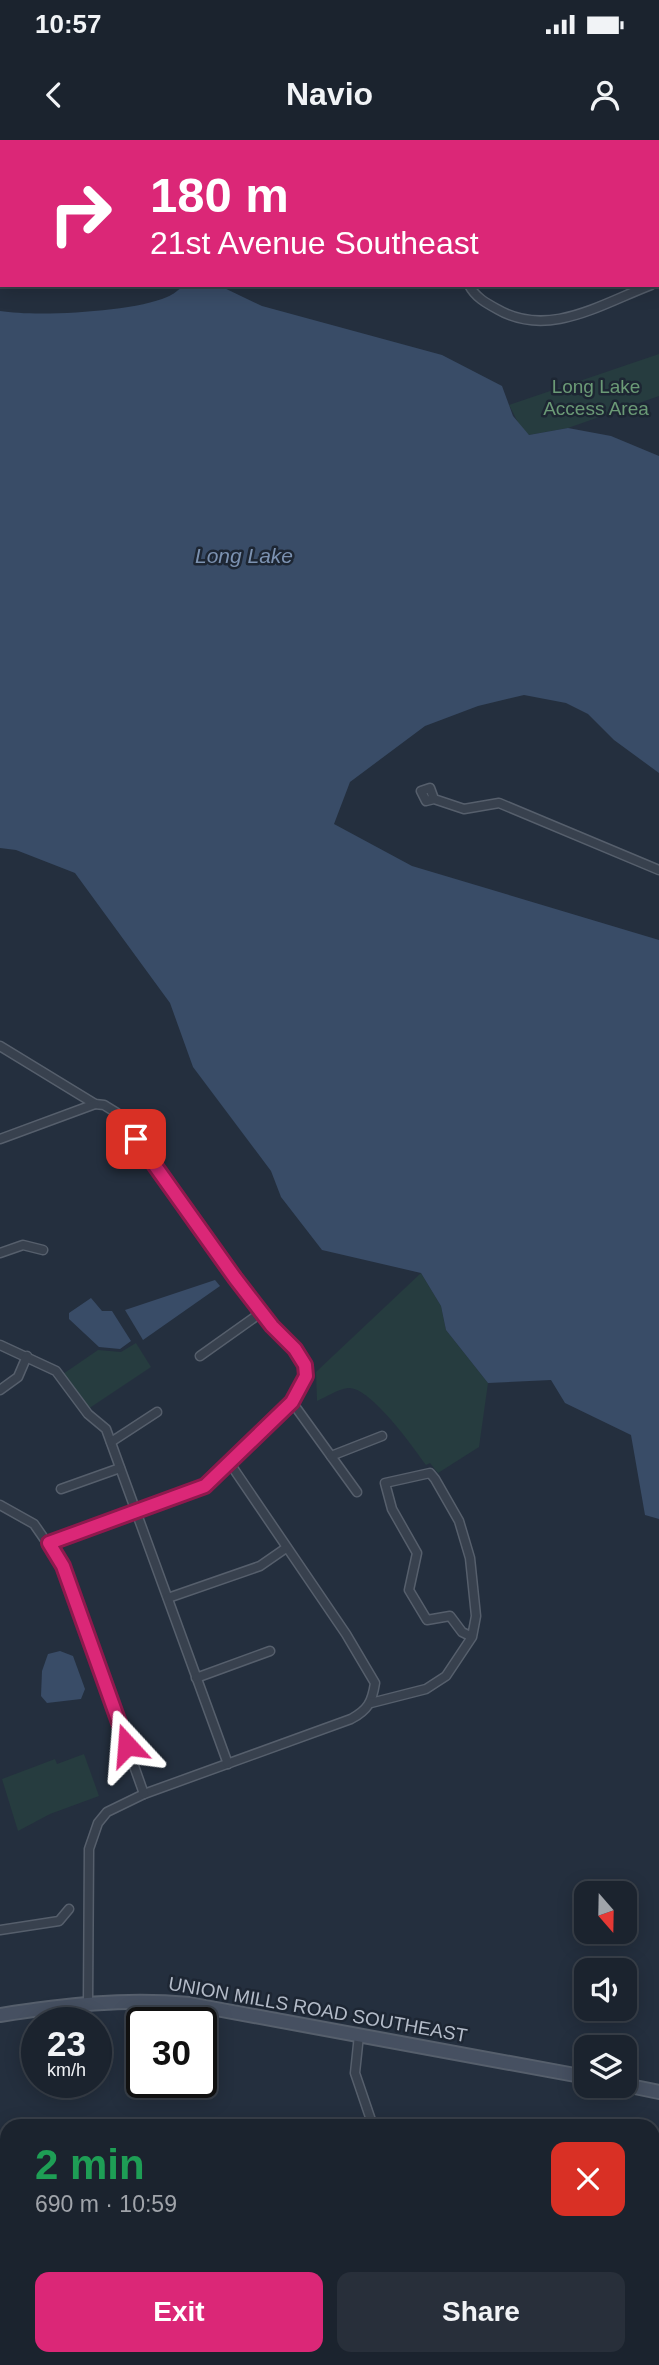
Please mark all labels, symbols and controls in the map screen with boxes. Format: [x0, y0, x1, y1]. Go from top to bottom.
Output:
text: 10:57 [35, 9, 102, 39]
icon: back [35, 76, 73, 114]
text: Navio [286, 76, 373, 112]
icon: person [586, 76, 624, 114]
icon: right [35, 168, 126, 259]
text: 180 m [150, 168, 289, 222]
text: 21st Avenue Southeast [150, 225, 479, 261]
park label: Long Lake Access Area [543, 376, 649, 419]
water label: Long Lake [195, 544, 293, 567]
pin [106, 1109, 166, 1169]
icon: arrive [117, 1120, 155, 1158]
position arrow [90, 1708, 164, 1782]
north arrow [574, 1881, 637, 1944]
map controls [574, 1881, 637, 2098]
button: sound [574, 1958, 637, 2021]
street label: UNION MILLS ROAD SOUTHEAST [167, 1973, 469, 2046]
speed limit sign: 30 [126, 2007, 217, 2098]
text: 23 [47, 2024, 86, 2063]
button: layers [574, 2035, 637, 2098]
text: km/h [47, 2060, 86, 2080]
text: 2 min [35, 2141, 145, 2188]
button: close [551, 2142, 625, 2216]
text: 690 m · 10:59 [35, 2191, 177, 2217]
button: Exit [35, 2272, 323, 2352]
button: Share [337, 2272, 625, 2352]

